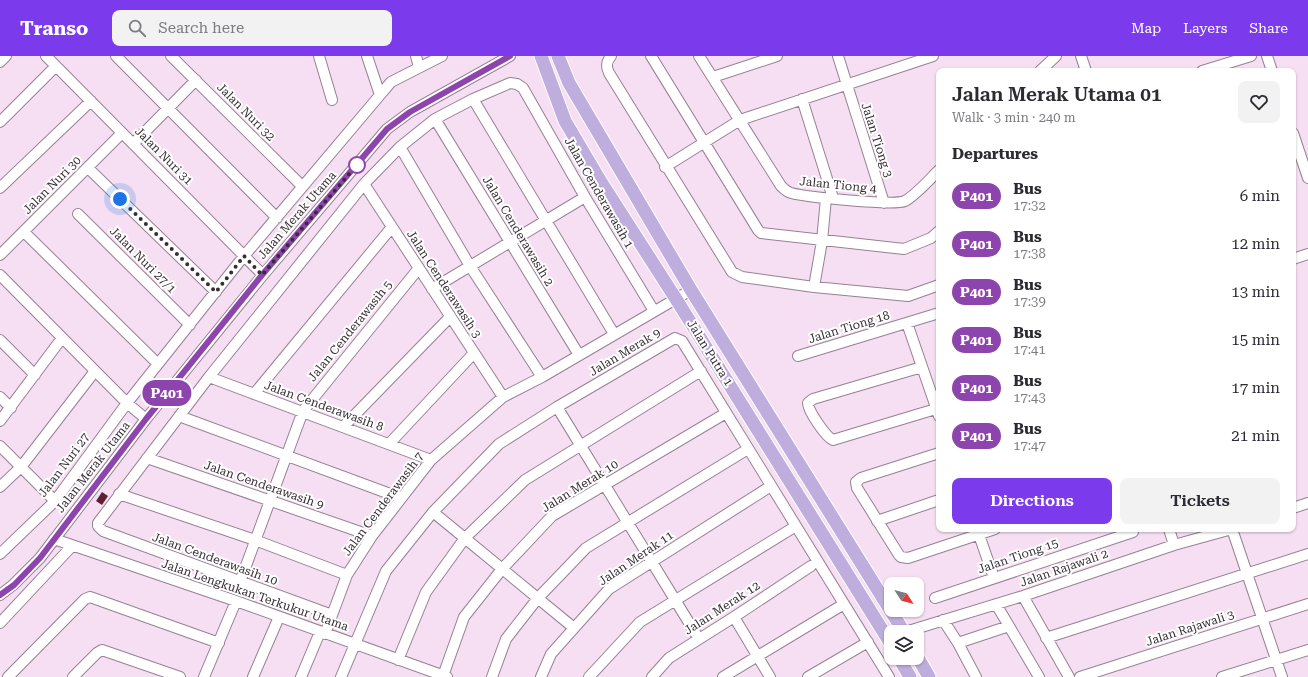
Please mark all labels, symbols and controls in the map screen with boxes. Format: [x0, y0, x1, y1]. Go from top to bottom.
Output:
search box [112, 10, 392, 46]
text: Transo [20, 17, 88, 40]
icon: search [126, 17, 148, 39]
text: Search here [158, 19, 244, 37]
text: Map [1131, 20, 1161, 36]
text: Layers [1183, 20, 1227, 36]
text: Share [1249, 20, 1288, 36]
street label: Jalan Nuri 32 [214, 80, 278, 144]
button: heart [1238, 81, 1280, 123]
text: Jalan Merak Utama 01 [952, 83, 1162, 106]
street label: Jalan Tiong 3 [858, 101, 896, 179]
text: Walk · 3 min · 240 m [952, 110, 1076, 125]
street label: Jalan Nuri 31 [132, 124, 196, 188]
street label: Jalan Cenderawasih 1 [562, 135, 637, 251]
text: Departures [952, 145, 1038, 163]
street label: Jalan Nuri 30 [20, 153, 84, 217]
unlabelled marker [348, 156, 366, 174]
street label: Jalan Merak Utama [255, 168, 339, 262]
street label: Jalan Cenderawasih 2 [480, 174, 556, 289]
street label: Jalan Tiong 4 [799, 174, 878, 196]
text: Bus [1013, 180, 1042, 198]
text: 6 min [1240, 187, 1280, 205]
text: P401 [960, 188, 993, 204]
your location [110, 189, 130, 209]
text: 17:32 [1013, 198, 1046, 213]
street label: Jalan Nuri 27/1 [107, 224, 179, 296]
street label: Jalan Cenderawasih 3 [404, 228, 484, 341]
text: Bus [1013, 228, 1042, 246]
text: 12 min [1231, 235, 1280, 253]
text: P401 [960, 236, 993, 252]
text: 17:38 [1013, 246, 1046, 261]
text: Bus [1013, 276, 1042, 294]
street label: Jalan Cenderawasih 5 [305, 278, 395, 384]
text: 13 min [1231, 283, 1280, 301]
text: P401 [960, 284, 993, 300]
text: 17:39 [1013, 294, 1046, 309]
street label: Jalan Tiong 18 [807, 308, 892, 346]
street label: Jalan Putra 1 [684, 318, 736, 389]
text: Bus [1013, 324, 1042, 342]
street label: Jalan Merak 9 [587, 325, 663, 379]
text: 15 min [1231, 331, 1280, 349]
text: P401 [960, 332, 993, 348]
text: 17:41 [1013, 342, 1046, 357]
text: Bus [1013, 372, 1042, 390]
street label: Jalan Cenderawasih 8 [263, 378, 386, 434]
text: 17 min [1231, 379, 1280, 397]
line badge: P401 [139, 380, 195, 406]
text: P401 [960, 380, 993, 396]
text: P401 [150, 385, 184, 401]
text: 17:43 [1013, 390, 1046, 405]
street label: Jalan Merak Utama [53, 418, 133, 515]
text: Bus [1013, 420, 1042, 438]
text: 21 min [1231, 427, 1280, 445]
text: P401 [960, 428, 993, 444]
street label: Jalan Nuri 27 [35, 430, 93, 500]
text: 17:47 [1013, 438, 1046, 453]
street label: Jalan Cenderawasih 7 [340, 449, 427, 558]
street label: Jalan Merak 10 [539, 457, 621, 515]
street label: Jalan Cenderawasih 9 [202, 458, 326, 512]
button: Directions [952, 478, 1112, 524]
button: Tickets [1120, 478, 1280, 524]
street label: Jalan Merak 11 [596, 528, 676, 588]
street label: Jalan Cenderawasih 10 [150, 530, 280, 588]
street label: Jalan Tiong 15 [976, 536, 1060, 576]
street label: Jalan Rajawali 2 [1018, 546, 1110, 590]
street label: Jalan Lengkukan Terkukur Utama [160, 556, 351, 634]
north arrow [884, 577, 924, 617]
map controls [884, 577, 924, 665]
street label: Jalan Merak 12 [682, 578, 763, 638]
street label: Jalan Rajawali 3 [1144, 607, 1236, 649]
button: layers [884, 625, 924, 665]

